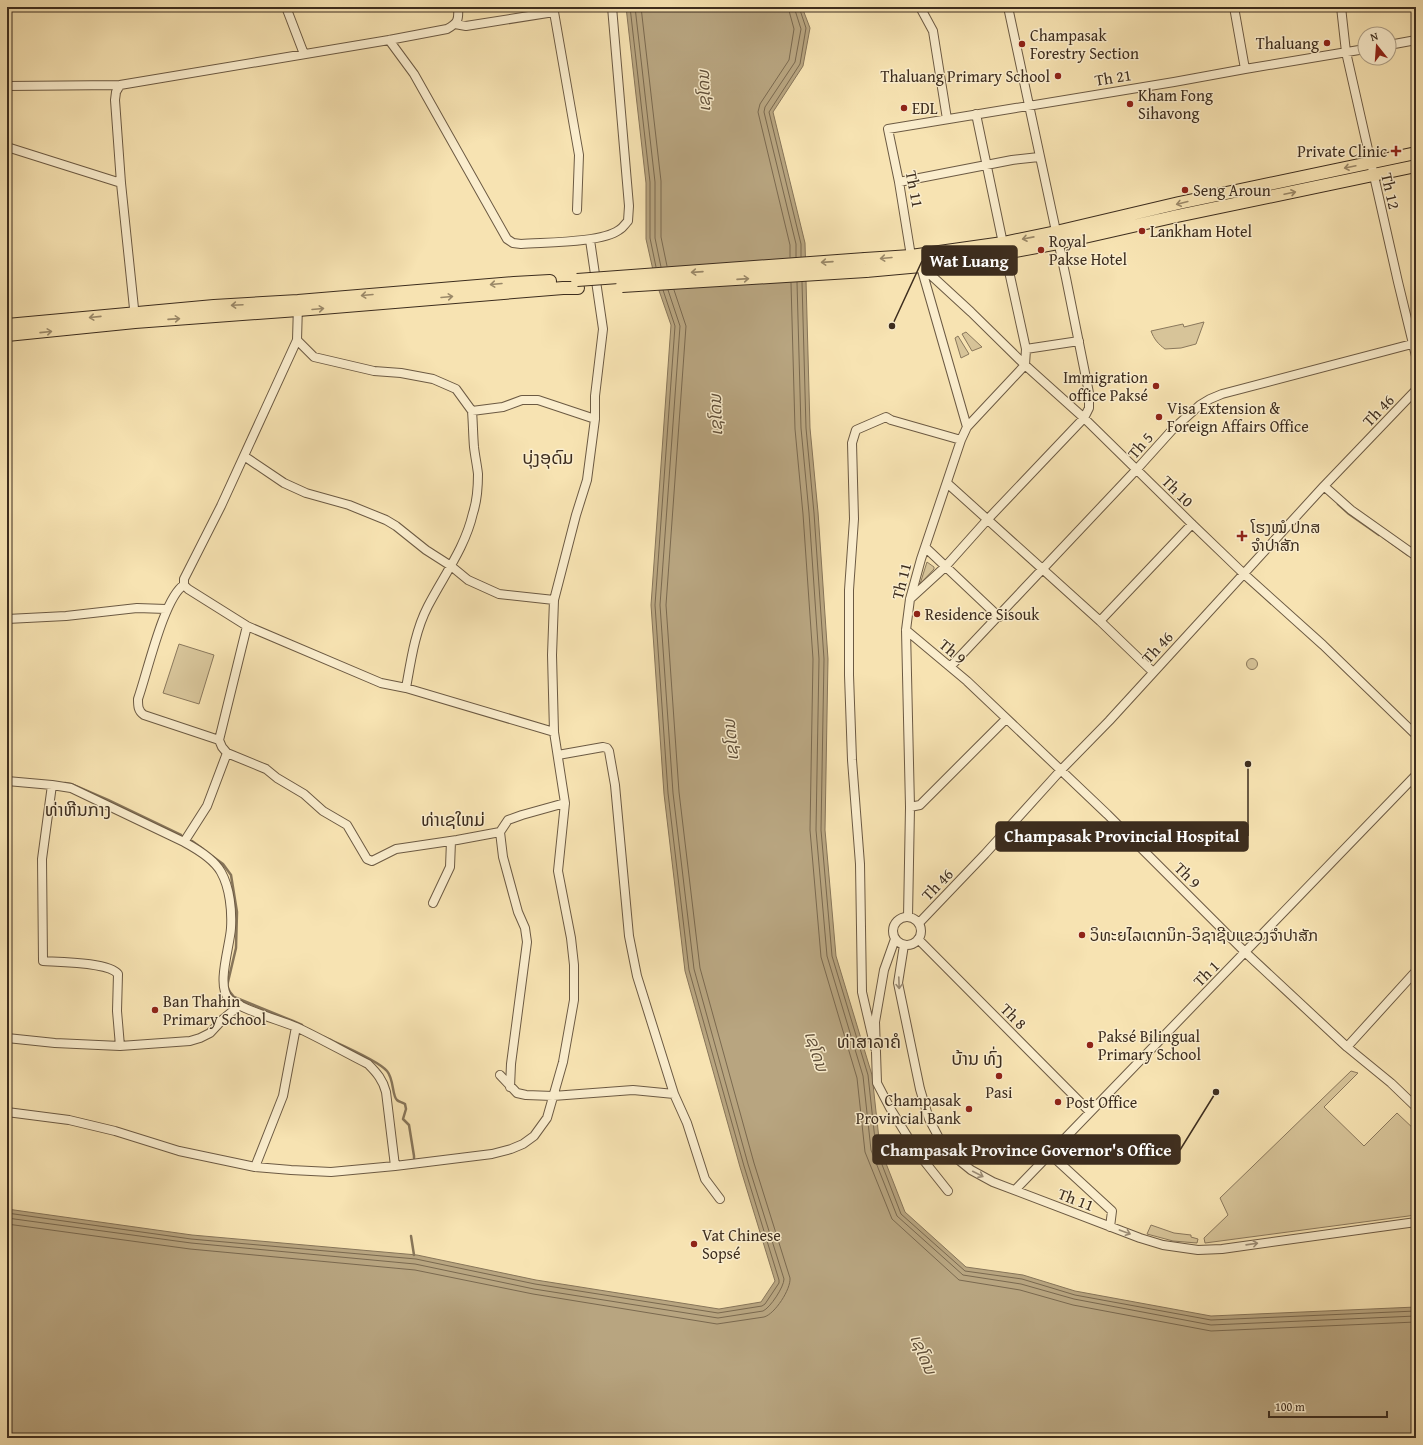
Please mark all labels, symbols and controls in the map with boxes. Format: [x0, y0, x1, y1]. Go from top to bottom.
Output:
place label: Champasak Forestry Section [1030, 23, 1139, 65]
north arrow [1357, 26, 1397, 66]
text: N [1368, 28, 1381, 45]
place label: Thaluang [1256, 31, 1319, 55]
marker: Thaluang [1322, 38, 1332, 48]
marker: Champasak Forestry Section [1017, 39, 1027, 49]
street label: Th 21 [1093, 62, 1133, 92]
place label: Thaluang Primary School [880, 64, 1051, 88]
water label: ເຊໂດນ [690, 68, 716, 112]
marker: Thaluang Primary School [1053, 71, 1063, 81]
place label: Kham Fong Sihavong [1138, 83, 1213, 125]
place label: EDL [912, 96, 938, 120]
marker: Kham Fong Sihavong [1125, 99, 1135, 109]
marker: EDL [899, 103, 909, 113]
place label: Private Clinic [1297, 139, 1387, 163]
marker: Private Clinic [1390, 145, 1402, 157]
one-way arrow [1344, 164, 1357, 172]
street label: Th 11 [900, 169, 930, 209]
street label: Th 12 [1375, 170, 1407, 212]
place label: Seng Aroun [1193, 178, 1271, 202]
marker: Seng Aroun [1180, 185, 1190, 195]
one-way arrow [1283, 188, 1296, 196]
one-way arrow [1176, 200, 1189, 207]
place label: Lankham Hotel [1150, 219, 1253, 243]
marker: Lankham Hotel [1137, 226, 1147, 236]
place label: Royal Pakse Hotel [1049, 229, 1128, 271]
one-way arrow [1022, 234, 1035, 242]
marker: Royal Pakse Hotel [1036, 245, 1046, 255]
callout: Wat Luang [922, 246, 1017, 275]
text: Wat Luang [930, 248, 1009, 273]
one-way arrow [880, 255, 893, 262]
one-way arrow [821, 259, 834, 266]
one-way arrow [691, 269, 704, 276]
one-way arrow [736, 275, 749, 282]
one-way arrow [490, 281, 503, 288]
one-way arrow [361, 292, 374, 299]
one-way arrow [440, 294, 453, 301]
one-way arrow [231, 301, 244, 308]
one-way arrow [311, 305, 324, 312]
one-way arrow [89, 314, 102, 321]
one-way arrow [167, 315, 180, 323]
one-way arrow [39, 328, 52, 336]
place label: Immigration office Paksé [1063, 365, 1148, 407]
marker: Immigration office Paksé [1151, 381, 1161, 391]
street label: Th 46 [1357, 388, 1400, 432]
water label: ເຊໂດນ [702, 392, 728, 436]
place label: Visa Extension & Foreign Affairs Office [1167, 396, 1309, 438]
marker: Visa Extension & Foreign Affairs Office [1154, 412, 1164, 422]
street label: Th 5 [1121, 426, 1159, 464]
district label: ບຸ່ງອຸດົມ [522, 444, 574, 471]
street label: Th 10 [1156, 469, 1200, 513]
place label: ໂຮງໝໍ ປກສ ຈຳປາສັກ [1250, 515, 1320, 557]
marker: ໂຮງໝໍ ປກສ ຈຳປາສັກ [1236, 530, 1248, 542]
street label: Th 11 [885, 560, 917, 602]
place label: Residence Sisouk [925, 602, 1040, 626]
marker: Residence Sisouk [912, 609, 922, 619]
street label: Th 46 [1136, 625, 1179, 669]
street label: Th 9 [934, 632, 972, 670]
water label: ເຊໂດນ [716, 717, 744, 762]
district label: ທ່າຫີນກາງ [45, 796, 111, 823]
district label: ທ່າເຊໃຫມ່ [421, 806, 485, 833]
callout: Champasak Provincial Hospital [996, 822, 1248, 851]
text: Champasak Provincial Hospital [1004, 823, 1240, 848]
street label: Th 9 [1169, 856, 1207, 894]
street label: Th 46 [916, 862, 959, 906]
place label: ວິທະຍໄລເຕກນິກ-ວິຊາຊີບແຂວງຈໍາປາສັກ [1090, 923, 1318, 947]
marker: ວິທະຍໄລເຕກນິກ-ວິຊາຊີບແຂວງຈໍາປາສັກ [1077, 930, 1087, 940]
street label: Th 1 [1187, 954, 1225, 992]
one-way arrow [895, 976, 903, 989]
place label: Ban Thahin Primary School [163, 989, 266, 1031]
street label: Th 8 [995, 997, 1033, 1035]
marker: Ban Thahin Primary School [150, 1005, 160, 1015]
place label: Paksé Bilingual Primary School [1098, 1024, 1201, 1066]
water label: ເຊໂດນ [799, 1028, 836, 1076]
district label: ທ່າສາລາຄໍ [837, 1028, 901, 1055]
marker: Paksé Bilingual Primary School [1085, 1040, 1095, 1050]
district label: ບ້ານ ທົ່ງ [951, 1045, 1003, 1072]
marker: Pasi [994, 1071, 1004, 1081]
place label: Pasi [985, 1080, 1013, 1104]
place label: Champasak Provincial Bank [856, 1088, 962, 1130]
place label: Post Office [1066, 1090, 1137, 1114]
marker: Post Office [1053, 1097, 1063, 1107]
marker: Champasak Provincial Bank [964, 1104, 974, 1114]
callout: Champasak Province Governor's Office [873, 1135, 1180, 1164]
text: Champasak Province Governor's Office [880, 1137, 1172, 1162]
one-way arrow [972, 1171, 984, 1178]
street label: Th 11 [1054, 1181, 1098, 1217]
place label: Vat Chinese Sopsé [702, 1223, 781, 1265]
one-way arrow [1118, 1229, 1130, 1237]
marker: Vat Chinese Sopsé [689, 1239, 699, 1249]
one-way arrow [1245, 1241, 1258, 1248]
water label: ເຊໂດນ [904, 1330, 944, 1379]
scale bar [1269, 1393, 1387, 1419]
text: 100 m [1275, 1398, 1305, 1415]

